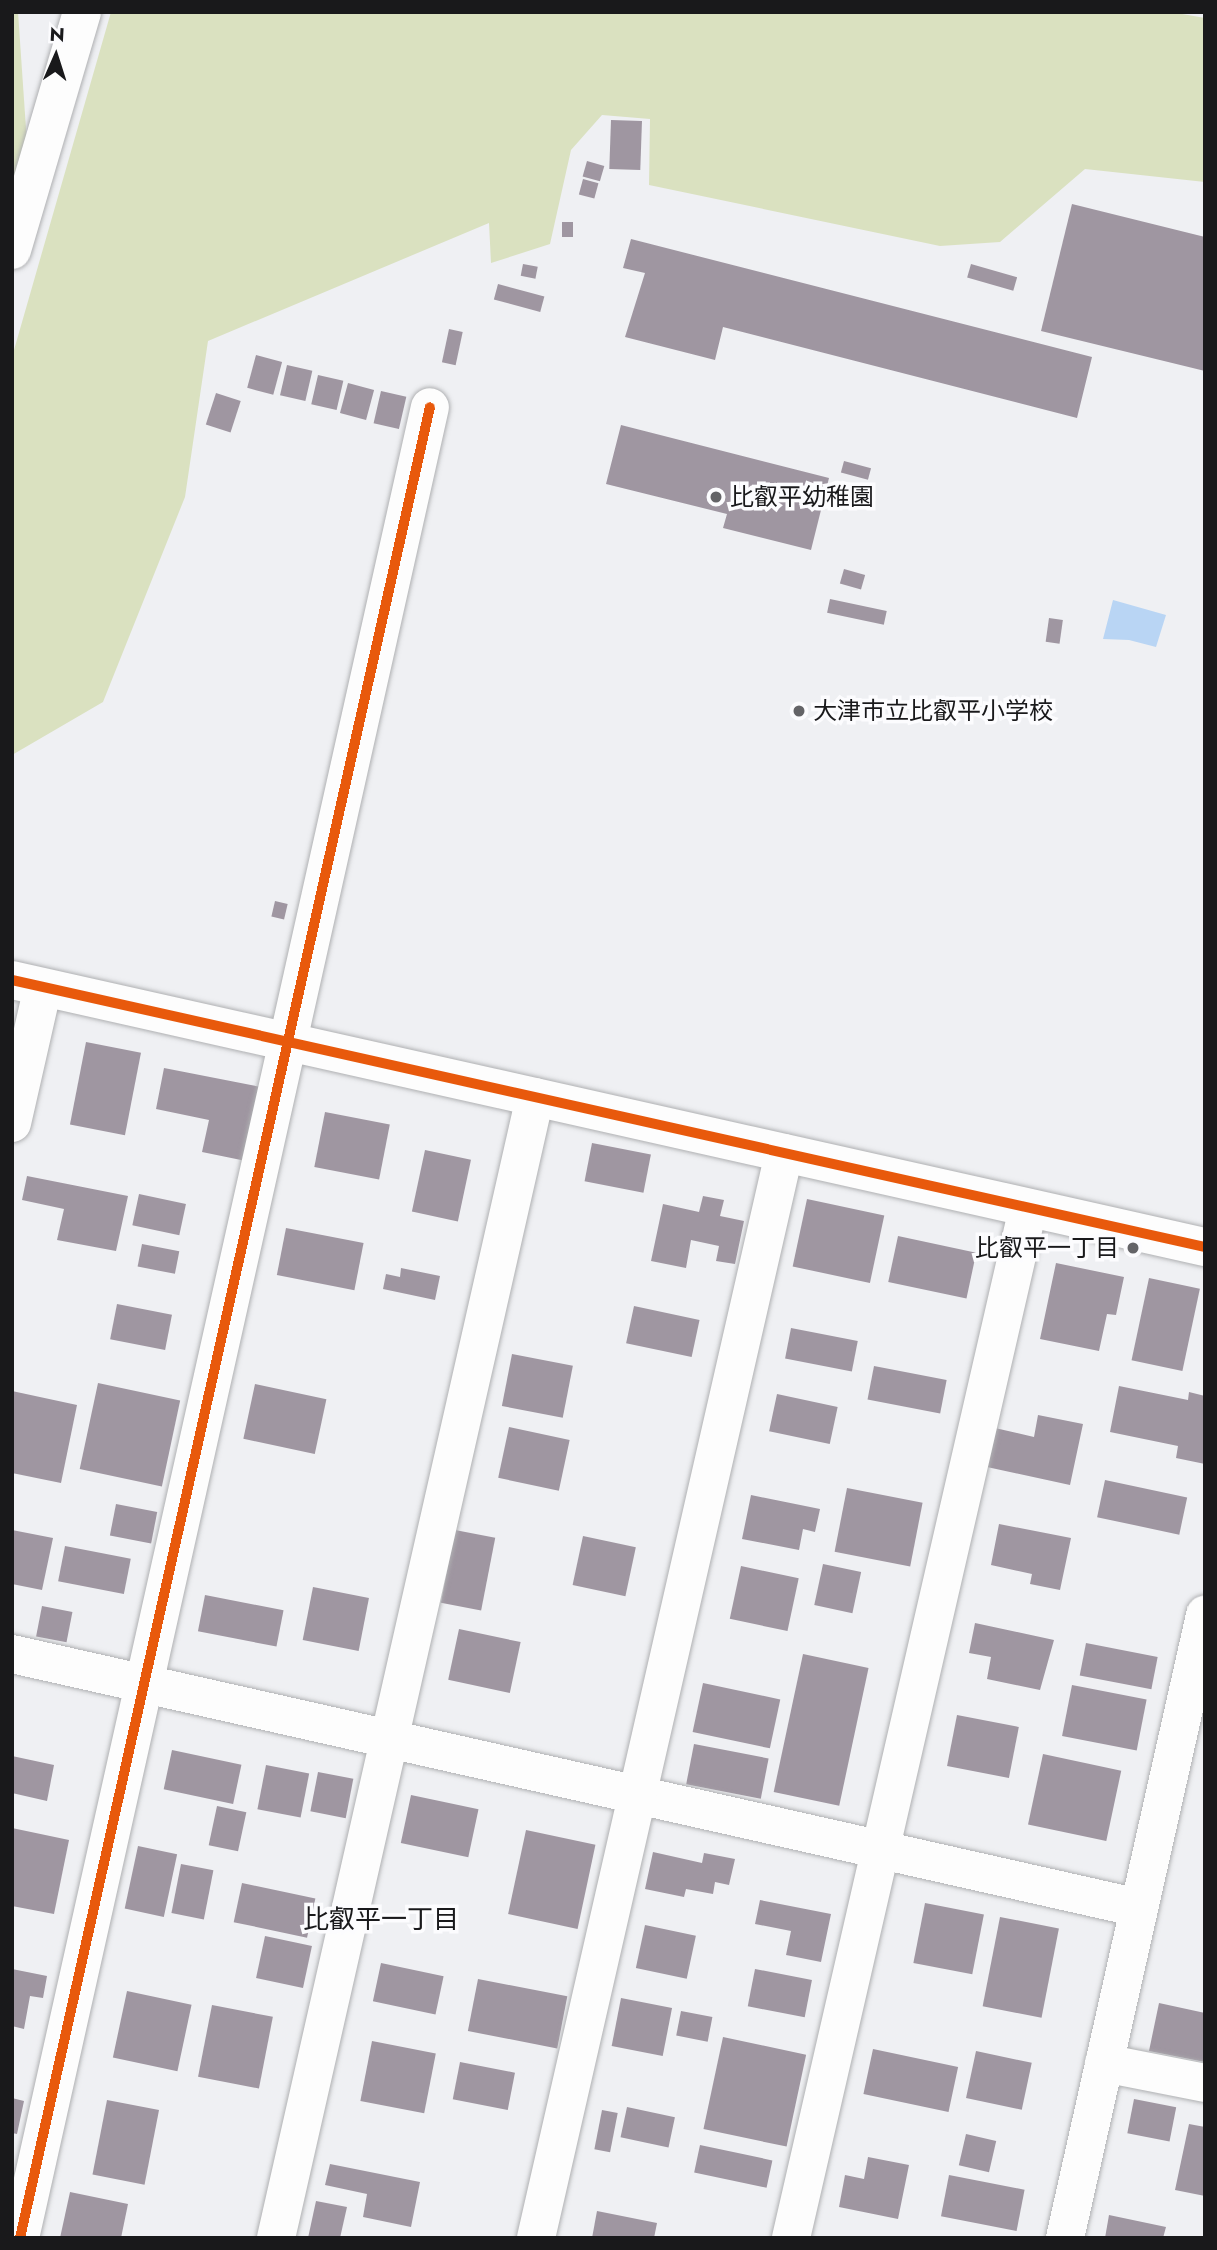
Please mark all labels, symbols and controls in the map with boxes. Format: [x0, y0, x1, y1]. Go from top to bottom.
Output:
north arrow [21, 21, 91, 91]
text: N [49, 21, 65, 48]
place label: 比叡平幼稚園 [730, 483, 874, 511]
marker: 比叡平幼稚園 [708, 489, 724, 505]
place label: 大津市立比叡平小学校 [813, 697, 1053, 725]
marker: 大津市立比叡平小学校 [791, 703, 807, 719]
place label: 比叡平一丁目 [975, 1234, 1119, 1262]
marker: 比叡平一丁目 [1125, 1240, 1141, 1256]
district label: 比叡平一丁目 [303, 1904, 459, 1936]

